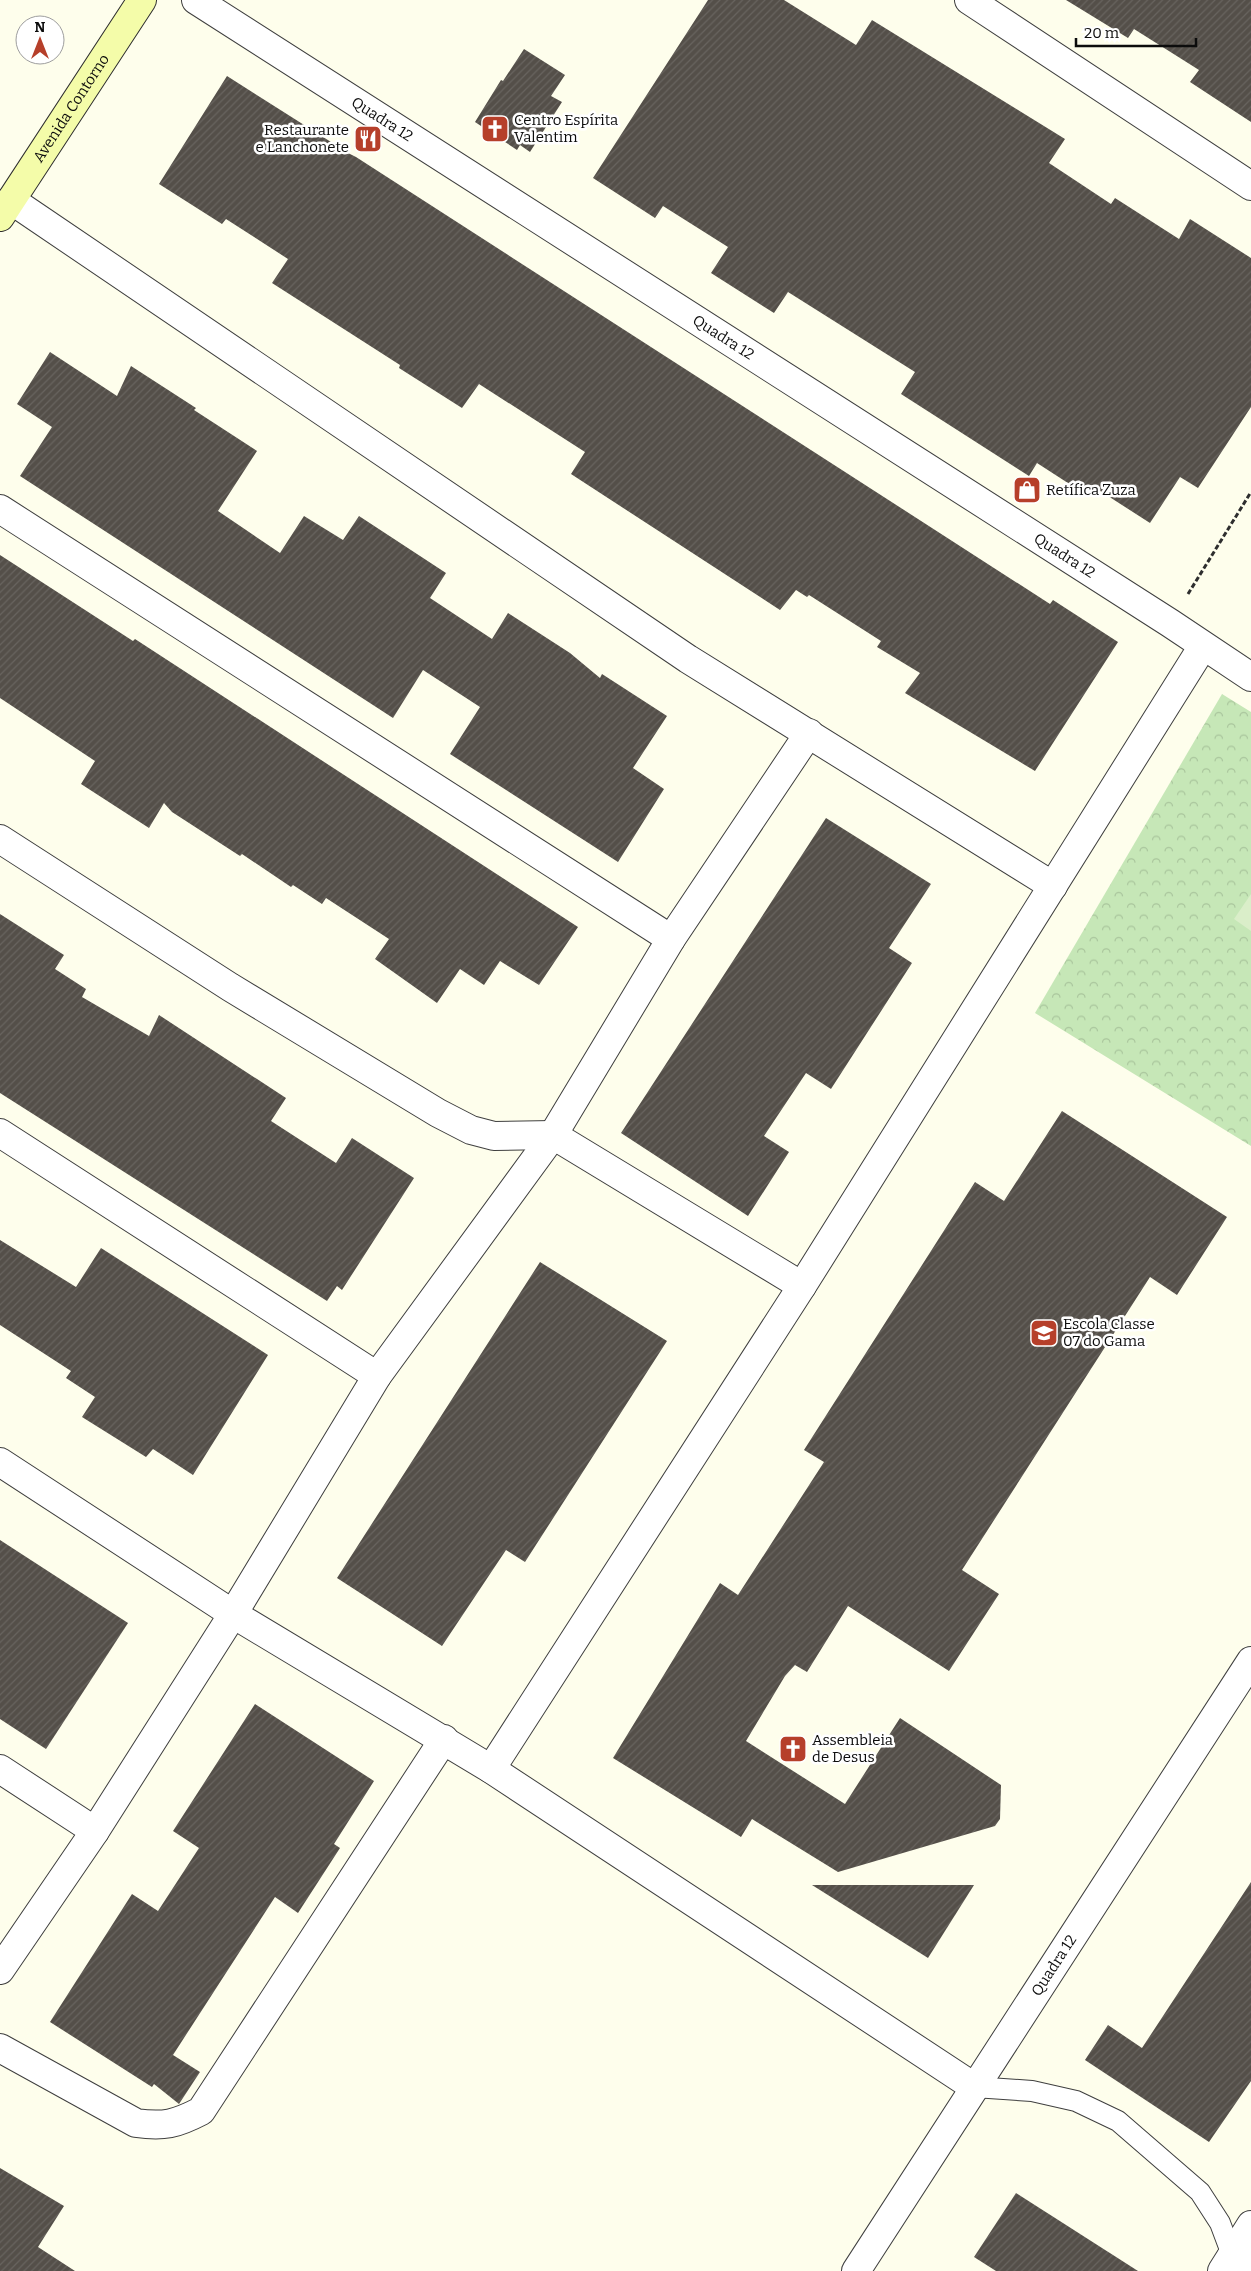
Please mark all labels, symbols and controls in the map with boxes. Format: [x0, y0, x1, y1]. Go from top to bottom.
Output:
north arrow [15, 15, 65, 65]
scale bar [1076, 15, 1196, 47]
text: N [35, 19, 46, 36]
text: 20 m [1084, 24, 1120, 42]
street label: Avenida Contorno [29, 51, 113, 166]
street label: Quadra 12 [348, 93, 416, 145]
place label: Centro Espírita Valentim [514, 111, 618, 146]
church icon: Centro Espírita Valentim [480, 114, 510, 144]
place label: Restaurante e Lanchonete [255, 121, 349, 156]
restaurant icon: Restaurante e Lanchonete [353, 124, 383, 154]
street label: Quadra 12 [689, 311, 757, 364]
shop icon: Retífica Zuza [1012, 475, 1042, 505]
place label: Retífica Zuza [1046, 481, 1136, 499]
street label: Quadra 12 [1031, 529, 1099, 582]
place label: Escola Classe 07 do Gama [1063, 1315, 1155, 1350]
school or university icon: Escola Classe 07 do Gama [1029, 1318, 1059, 1348]
place label: Assembleia de Desus [812, 1731, 893, 1766]
church icon: Assembleia de Desus [778, 1734, 808, 1764]
street label: Quadra 12 [1027, 1932, 1080, 1999]

